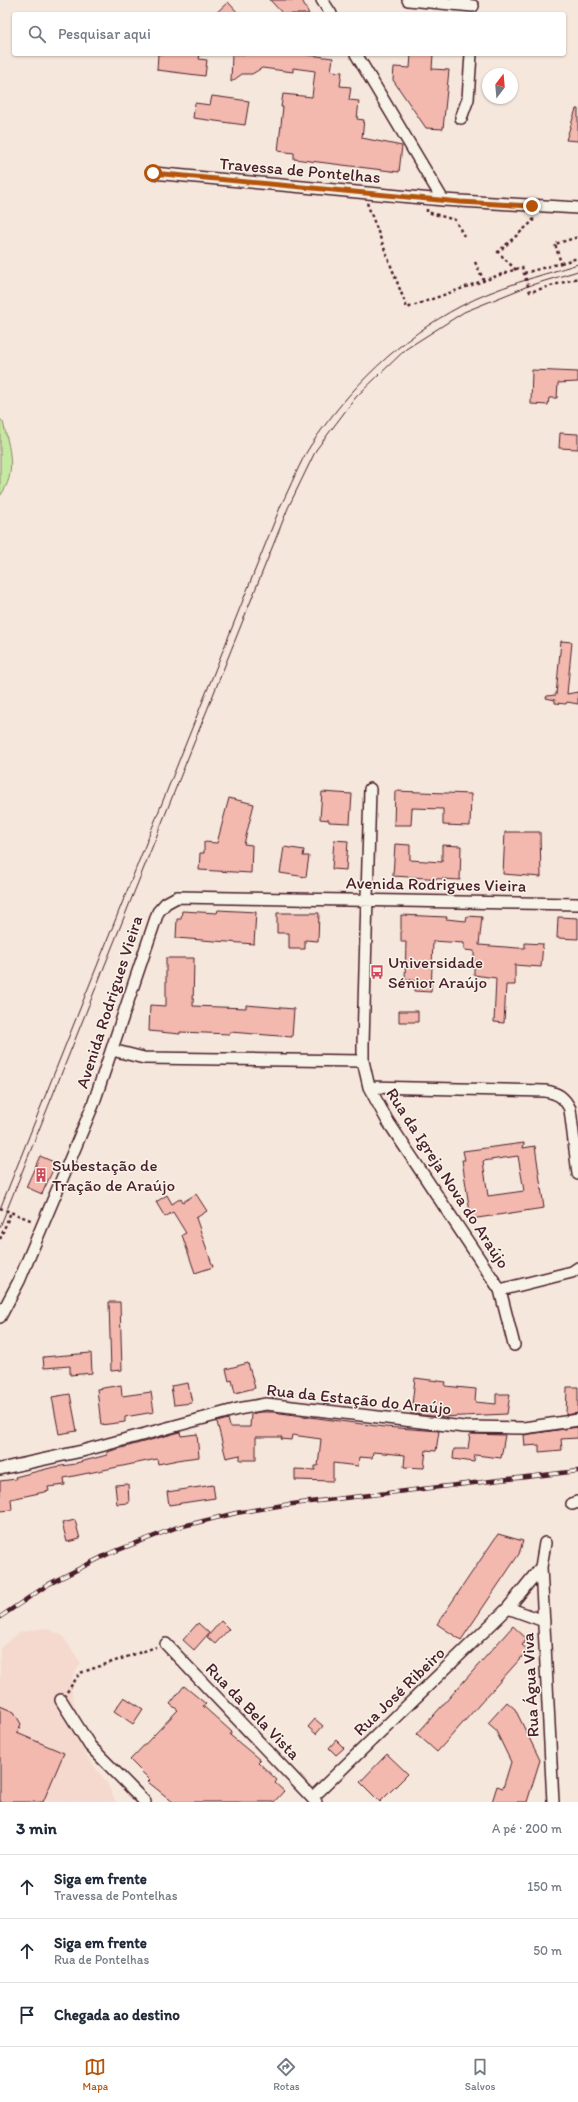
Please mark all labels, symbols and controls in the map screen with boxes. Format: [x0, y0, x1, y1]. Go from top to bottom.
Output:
search box [12, 12, 566, 56]
icon: search [26, 23, 48, 45]
text: Pesquisar aqui [58, 25, 151, 43]
north arrow [482, 68, 518, 104]
street label: Travessa de Pontelhas [219, 153, 381, 187]
route start [144, 164, 162, 182]
route end [523, 197, 541, 215]
street label: Avenida Rodrigues Vieira [346, 872, 526, 896]
street label: Avenida Rodrigues Vieira [72, 913, 146, 1091]
place label: Universidade Sénior Araújo [388, 952, 487, 992]
bus stop icon: Universidade Sénior Araújo [369, 964, 385, 980]
street label: Rua da Igreja Nova do Araújo [382, 1084, 514, 1272]
place label: Subestação de Tração de Araújo [52, 1155, 175, 1195]
building icon: Subestação de Tração de Araújo [33, 1167, 49, 1183]
street label: Rua da Estação do Araújo [266, 1379, 452, 1419]
street label: Rua Água Viva [517, 1632, 543, 1738]
street label: Rua José Ribeiro [349, 1642, 449, 1740]
street label: Rua da Bela Vista [202, 1658, 304, 1764]
text: 3 min [16, 1818, 57, 1838]
text: A pé · 200 m [492, 1821, 562, 1836]
text: Siga em frente [54, 1870, 147, 1888]
icon: ahead [16, 1876, 38, 1898]
text: 150 m [527, 1879, 562, 1894]
text: Travessa de Pontelhas [54, 1888, 178, 1903]
text: Siga em frente [54, 1934, 147, 1952]
icon: ahead [16, 1940, 38, 1962]
text: 50 m [533, 1943, 562, 1958]
text: Rua de Pontelhas [54, 1952, 149, 1967]
icon: arrive [16, 2004, 38, 2026]
text: Chegada ao destino [54, 2006, 180, 2024]
tab: Mapa [83, 2056, 108, 2093]
tab: Rotas [273, 2056, 300, 2093]
tab: Salvos [465, 2056, 495, 2093]

